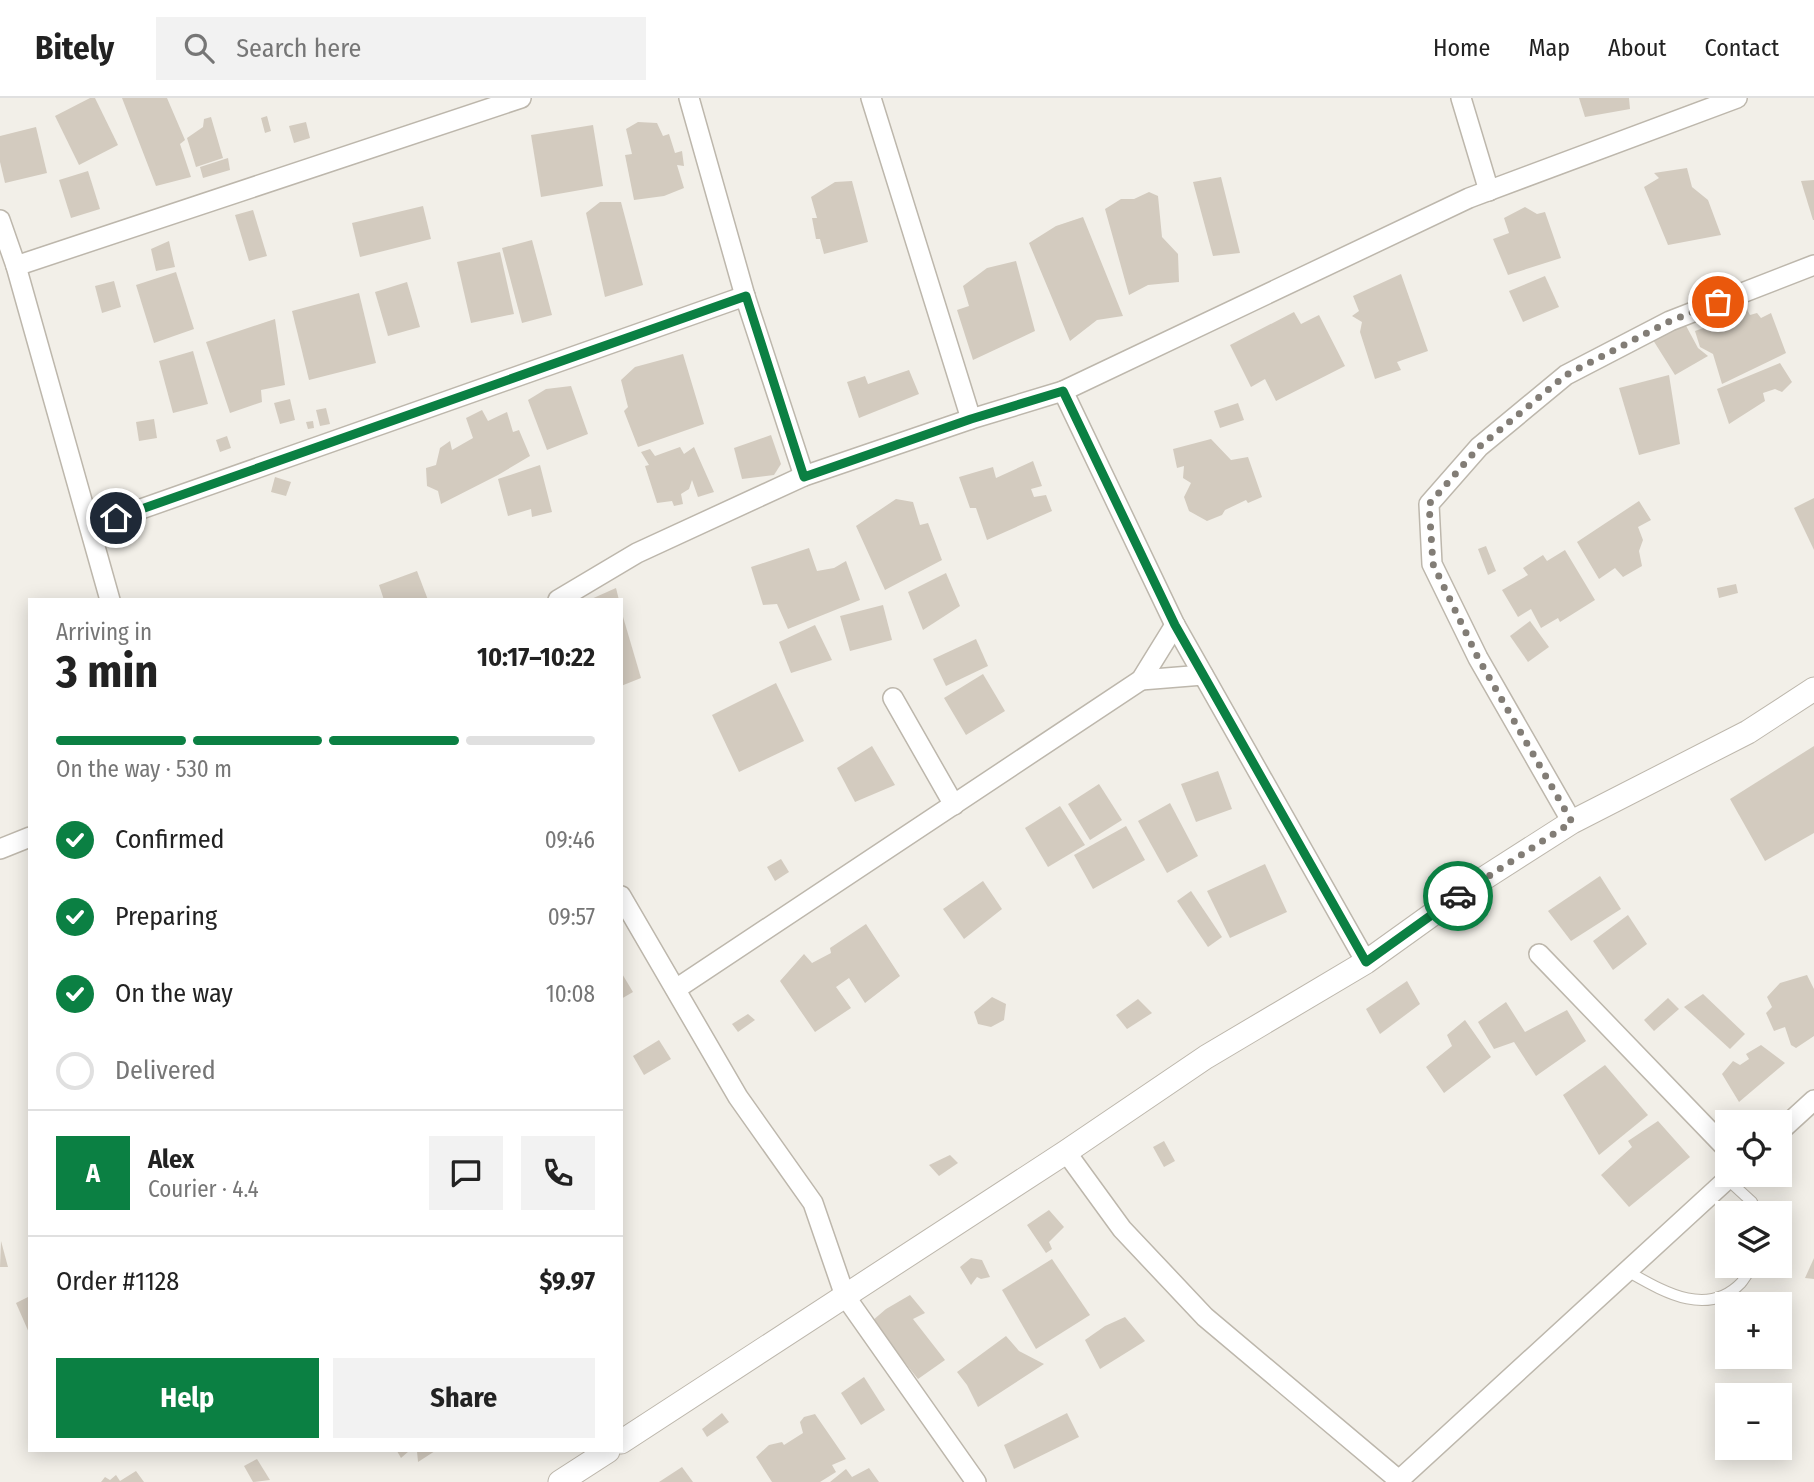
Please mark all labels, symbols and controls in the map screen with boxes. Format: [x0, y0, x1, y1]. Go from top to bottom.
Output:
search box [156, 17, 646, 80]
text: Bitely [35, 28, 114, 68]
icon: search [180, 29, 218, 67]
text: Search here [236, 33, 361, 64]
text: Home [1433, 34, 1490, 62]
text: Map [1528, 34, 1570, 62]
text: About [1608, 34, 1666, 62]
text: Contact [1704, 34, 1779, 62]
pin [1688, 272, 1748, 332]
icon: bag [1699, 283, 1737, 321]
pin [86, 488, 146, 548]
icon: home [97, 499, 135, 537]
text: Arriving in [56, 618, 152, 646]
text: 10:17–10:22 [477, 642, 595, 673]
text: 3 min [56, 644, 158, 699]
text: On the way · 530 m [56, 755, 232, 783]
icon: check [56, 821, 94, 859]
text: Confirmed [115, 824, 225, 855]
text: 09:46 [545, 826, 595, 854]
courier [1423, 861, 1493, 931]
icon: car [1439, 877, 1477, 915]
icon: check [56, 898, 94, 936]
text: Preparing [115, 901, 217, 932]
text: 09:57 [548, 903, 595, 931]
icon: check [56, 975, 94, 1013]
text: On the way [115, 978, 233, 1009]
text: 10:08 [546, 980, 595, 1008]
text: Delivered [115, 1055, 216, 1086]
map controls [1715, 1110, 1792, 1460]
button: locate [1715, 1110, 1792, 1187]
button: chat [429, 1136, 503, 1210]
button: phone [521, 1136, 595, 1210]
text: Alex [148, 1144, 194, 1175]
text: A [86, 1158, 100, 1189]
text: Courier · 4.4 [148, 1175, 259, 1203]
button: layers [1715, 1201, 1792, 1278]
text: Order #1128 [56, 1266, 179, 1297]
text: $9.97 [539, 1266, 595, 1297]
button: + [1715, 1292, 1792, 1369]
button: Help [56, 1358, 319, 1438]
button: Share [333, 1358, 595, 1438]
button: − [1715, 1383, 1792, 1460]

